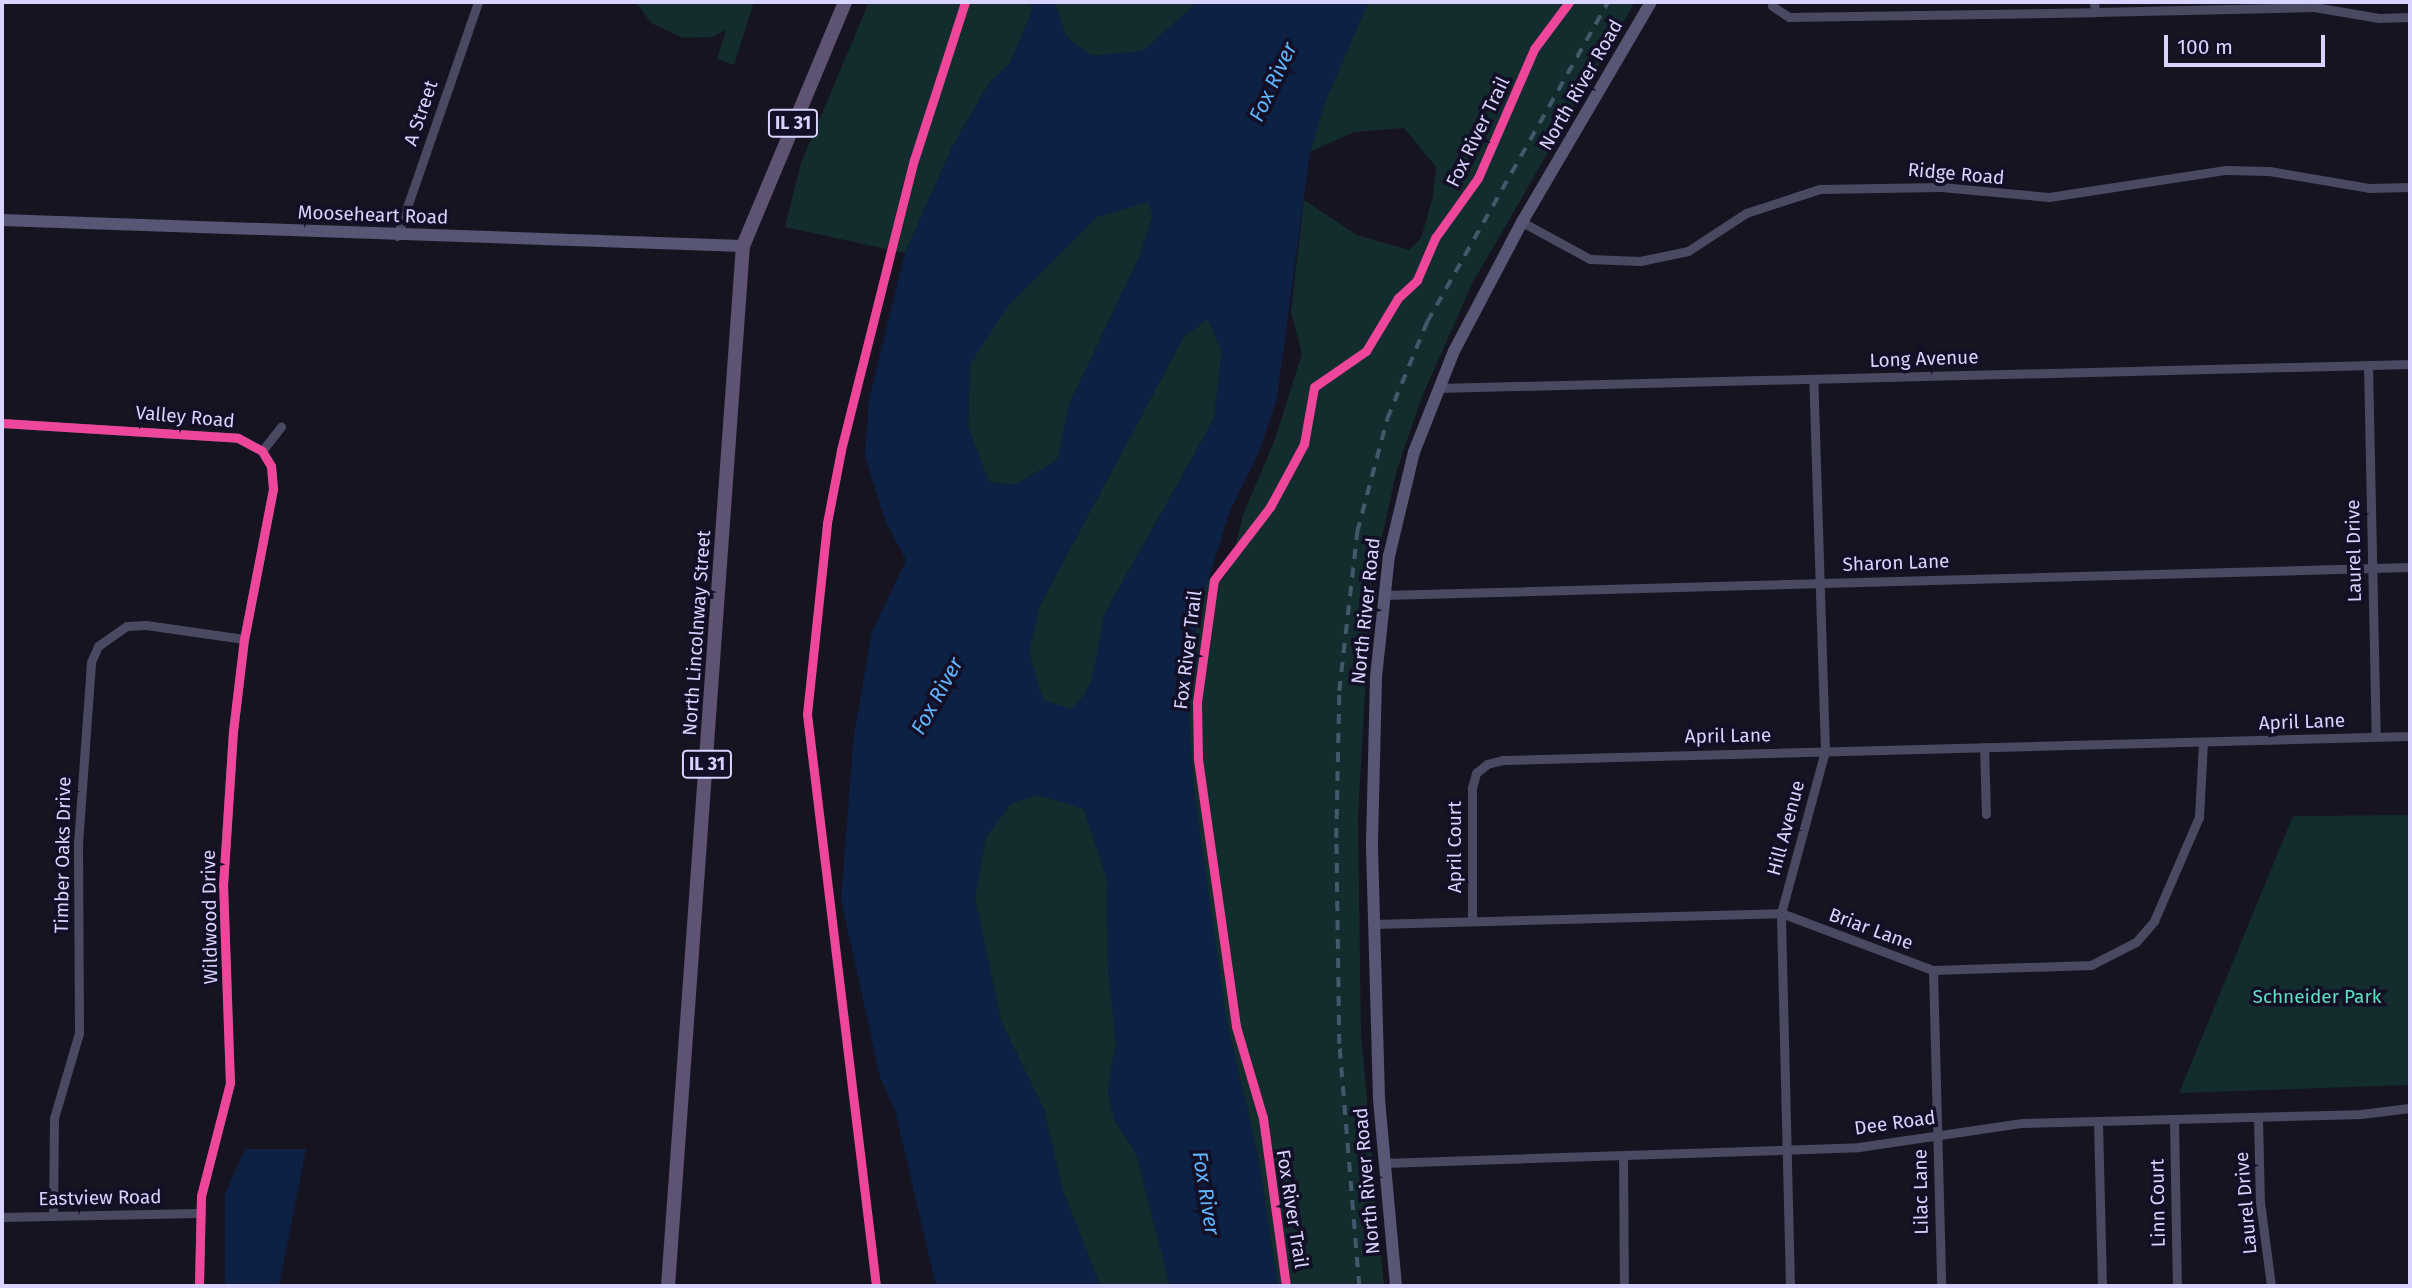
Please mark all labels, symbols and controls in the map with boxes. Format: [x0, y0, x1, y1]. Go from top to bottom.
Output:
street label: North River Road [1534, 16, 1628, 154]
scale bar [2167, 21, 2328, 65]
text: 100 m [2177, 34, 2233, 60]
water label: Fox River [1244, 38, 1302, 126]
street label: Fox River Trail [1441, 73, 1515, 191]
street label: A Street [399, 77, 443, 149]
road number: IL 31 [767, 109, 819, 138]
street label: Ridge Road [1907, 158, 2005, 190]
street label: Mooseheart Road [297, 201, 449, 229]
street label: Long Avenue [1869, 346, 1979, 372]
street label: Valley Road [134, 401, 236, 433]
street label: Laurel Drive [2342, 499, 2366, 603]
street label: North Lincolnway Street [678, 529, 716, 737]
street label: North River Road [1347, 537, 1385, 685]
street label: Sharon Lane [1842, 550, 1950, 576]
street label: Fox River Trail [1169, 589, 1207, 711]
water label: Fox River [906, 653, 968, 739]
street label: April Lane [2258, 709, 2346, 735]
street label: April Lane [1685, 724, 1771, 748]
road number: IL 31 [681, 750, 733, 778]
street label: Timber Oaks Drive [50, 776, 76, 934]
street label: Hill Avenue [1762, 778, 1810, 878]
street label: April Court [1444, 801, 1466, 893]
street label: Wildwood Drive [197, 849, 223, 985]
street label: Briar Lane [1826, 903, 1916, 955]
park label: Schneider Park [2253, 986, 2381, 1008]
street label: Dee Road [1853, 1106, 1937, 1140]
street label: North River Road [1349, 1107, 1385, 1255]
street label: Fox River Trail [1271, 1148, 1313, 1270]
water label: Fox River [1187, 1149, 1225, 1237]
street label: Lilac Lane [1909, 1149, 1933, 1235]
street label: Laurel Drive [2230, 1151, 2262, 1255]
street label: Linn Court [2146, 1158, 2170, 1248]
street label: Eastview Road [38, 1186, 162, 1210]

